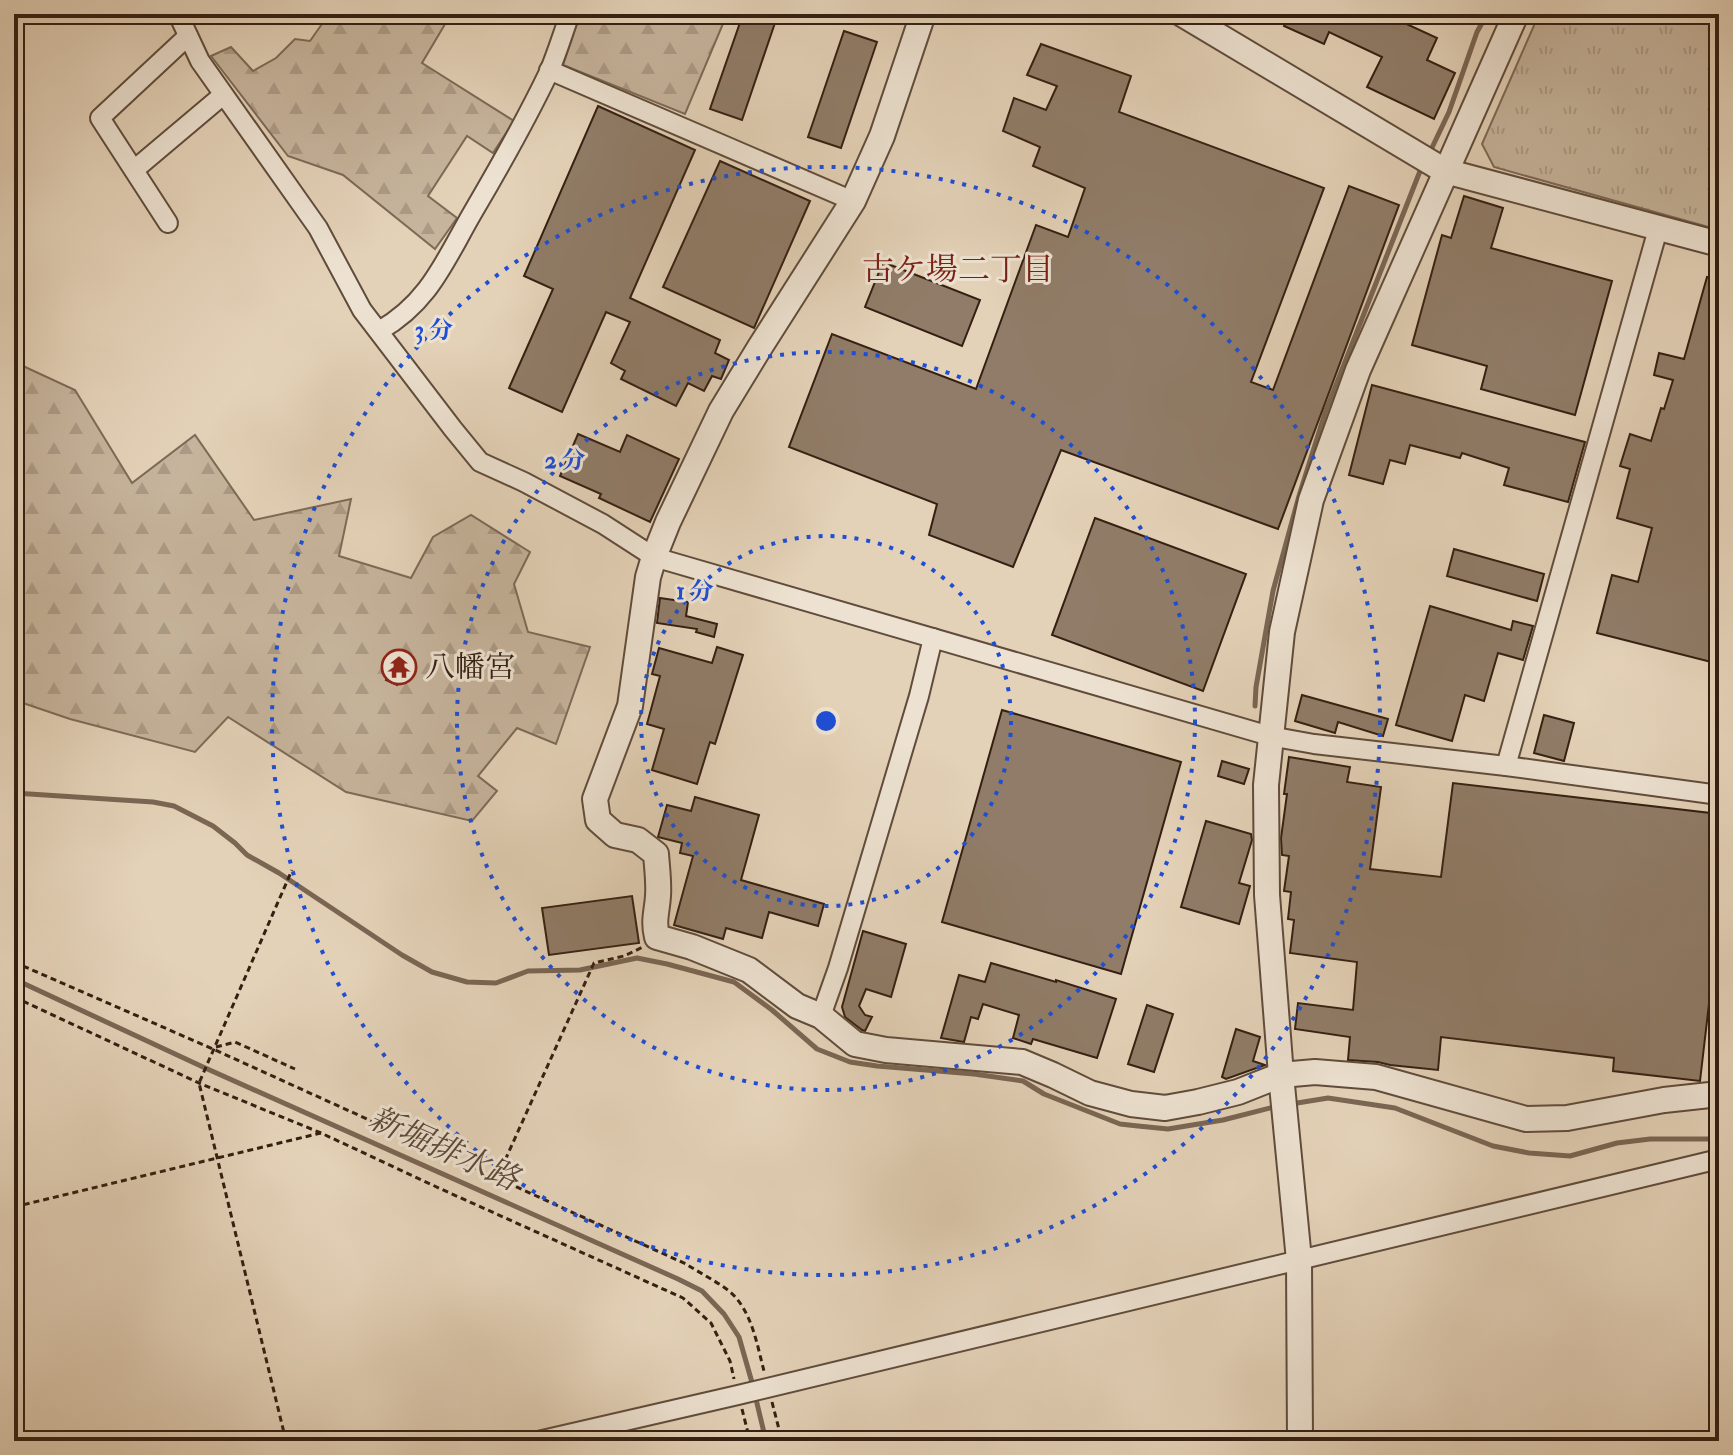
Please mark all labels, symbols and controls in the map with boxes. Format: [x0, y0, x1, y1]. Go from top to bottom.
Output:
district label: 古ケ場二丁目 [862, 250, 1054, 290]
text: 3 分 [415, 315, 453, 346]
text: 2 分 [544, 445, 586, 476]
text: 1 分 [676, 576, 714, 607]
temple icon: 八幡宮 [380, 648, 418, 686]
place label: 八幡宮 [425, 649, 515, 686]
centre of rings [812, 707, 840, 735]
water label: 新堀排水路 [362, 1098, 527, 1201]

